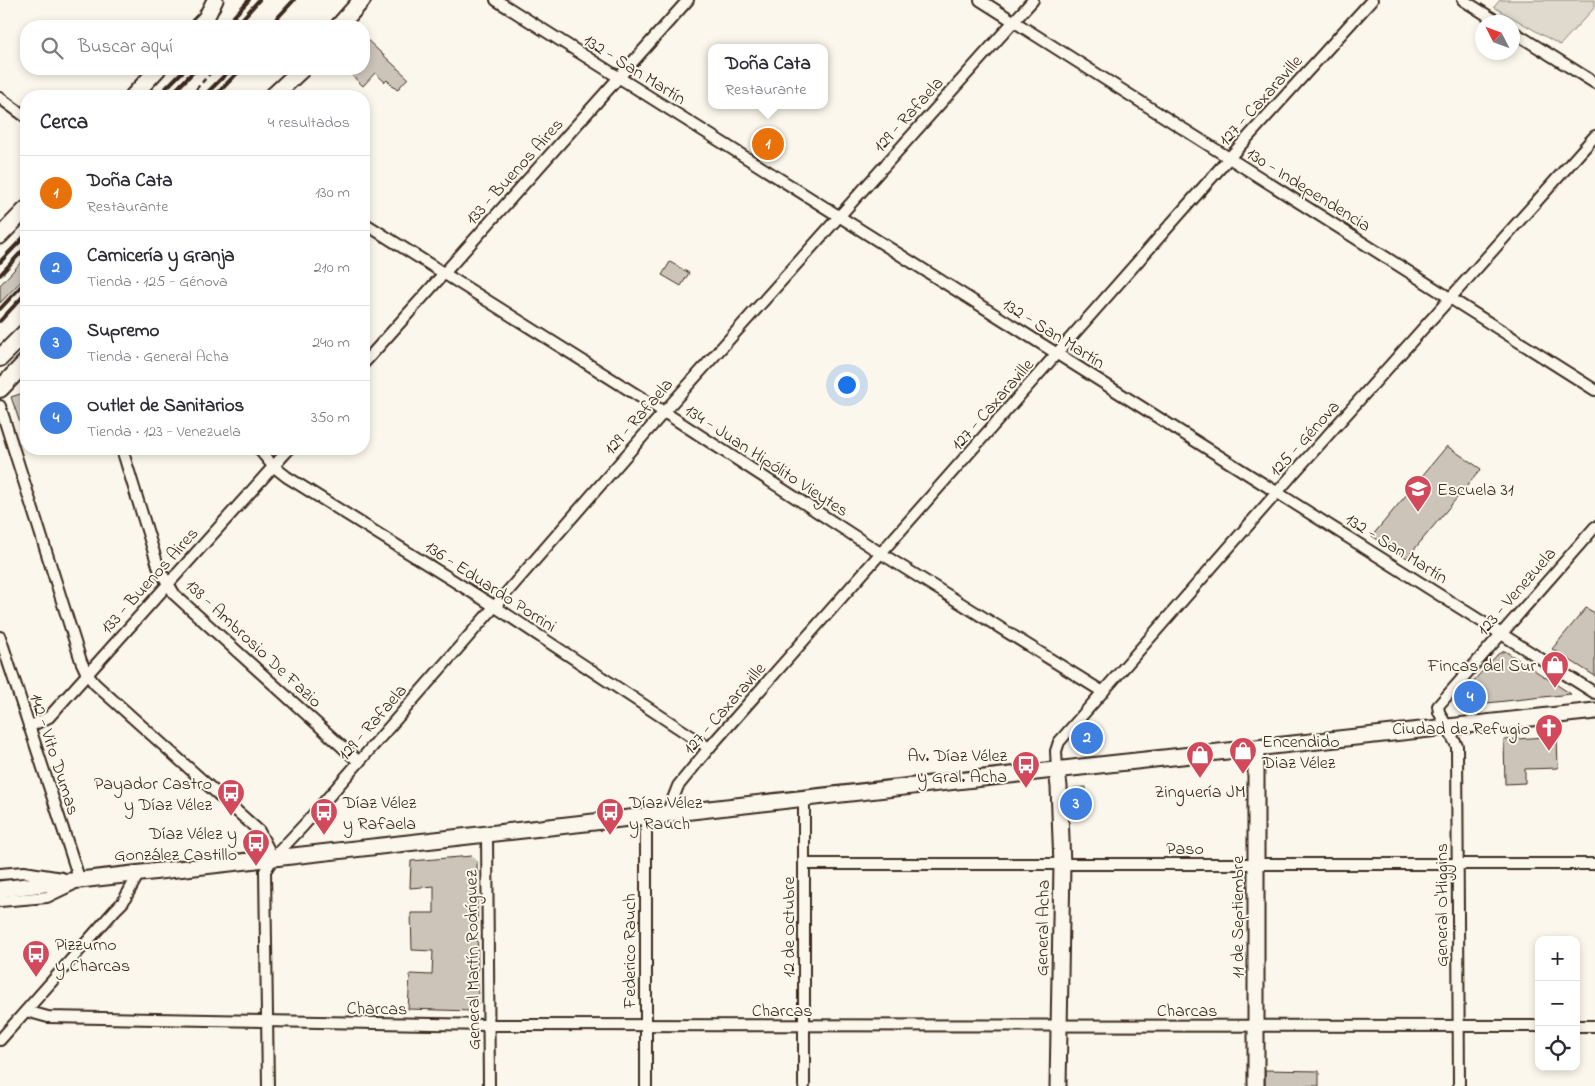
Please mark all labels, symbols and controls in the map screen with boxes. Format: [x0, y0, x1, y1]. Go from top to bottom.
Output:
north arrow [1475, 15, 1520, 60]
search box [20, 20, 370, 75]
street label: 132 - San Martín [577, 29, 690, 113]
icon: search [38, 34, 66, 62]
text: Buscar aquí [78, 34, 173, 61]
popup [708, 44, 828, 109]
street label: 127 - Caxaraville [1213, 49, 1310, 153]
text: Doña Cata [725, 51, 811, 78]
street label: 129 - Rafaela [868, 72, 951, 159]
text: Restaurante [725, 78, 807, 102]
text: Cerca [40, 108, 88, 138]
text: 4 resultados [268, 111, 350, 135]
street label: 133 - Buenos Aires [460, 113, 571, 231]
pin: 1 [752, 125, 784, 163]
street label: 130 - Independencia [1241, 142, 1375, 240]
text: Doña Cata [87, 168, 173, 195]
text: 1 [53, 181, 59, 205]
text: 130 m [315, 181, 350, 205]
text: Restaurante [87, 195, 168, 219]
text: Carnicería y Granja [87, 243, 234, 270]
text: 2 [52, 256, 60, 280]
text: 210 m [314, 256, 350, 280]
text: Tienda · 125 - Génova [87, 270, 228, 294]
street label: 132 - San Martín [996, 293, 1109, 377]
text: Supremo [87, 318, 159, 345]
text: 3 [53, 331, 59, 355]
text: 240 m [312, 331, 350, 355]
text: Tienda · General Acha [87, 345, 229, 369]
street label: 127 - Caxaraville [946, 353, 1042, 457]
your location [834, 372, 860, 398]
street label: 129 - Rafaela [599, 373, 680, 461]
text: Outlet de Sanitarios [87, 393, 244, 420]
street label: 125 - Génova [1264, 395, 1347, 483]
street label: 134 - Juan Hipólito Vieytes [679, 399, 853, 525]
text: 4 [53, 406, 59, 430]
text: 350 m [311, 406, 350, 430]
text: Tienda · 123 - Venezuela [87, 420, 241, 444]
school or university icon: Escuela 31 [1403, 474, 1433, 513]
place label: Escuela 31 [1437, 478, 1514, 504]
street label: 132 - San Martín [1339, 508, 1452, 592]
street label: 133 - Buenos Aires [95, 522, 206, 640]
street label: 136 - Eduardo Porrini [419, 535, 561, 640]
street label: 123 - Venezuela [1472, 542, 1563, 642]
street label: 138 - Ambrosio De Fazio [178, 574, 327, 715]
shop icon: Fincas del Sur [1540, 650, 1570, 689]
place label: Fincas del Sur [1427, 654, 1536, 680]
street label: 127 - Caxaraville [678, 657, 774, 761]
pin: 4 [1454, 678, 1486, 716]
street label: 129 - Rafaela [333, 679, 414, 767]
street label: 142 - Vito Dumas [21, 690, 85, 819]
church icon: Ciudad de Refugio [1534, 713, 1564, 752]
place label: Ciudad de Refugio [1392, 717, 1530, 744]
pin: 2 [1071, 719, 1103, 757]
place label: Encendido Diaz Vélez [1261, 730, 1340, 777]
shop icon: Encendido Diaz Vélez [1228, 736, 1258, 775]
shop icon: Zinguería JM [1185, 740, 1215, 779]
place label: Av. Díaz Vélez y Gral. Acha [907, 744, 1007, 791]
bus stop icon: Av. Díaz Vélez y Gral. Acha [1011, 750, 1041, 789]
place label: Payador Castro y Díaz Vélez [94, 772, 212, 819]
bus stop icon: Payador Castro y Díaz Vélez [216, 778, 246, 817]
place label: Zinguería JM [1154, 780, 1246, 807]
pin: 3 [1060, 785, 1092, 823]
place label: Díaz Vélez y Rafaela [342, 791, 417, 838]
place label: Díaz Vélez y Rauch [628, 791, 703, 838]
bus stop icon: Díaz Vélez y Rafaela [309, 797, 339, 836]
bus stop icon: Díaz Vélez y Rauch [595, 797, 625, 836]
place label: Díaz Vélez y González Castillo [114, 822, 237, 869]
bus stop icon: Díaz Vélez y González Castillo [241, 828, 271, 867]
street label: Paso [1166, 837, 1204, 863]
street label: General O'Higgins [1430, 843, 1457, 967]
street label: 11 de Septiembre [1226, 855, 1252, 978]
street label: General Martín Rodríguez [459, 869, 490, 1050]
street label: 12 de Octubre [777, 876, 803, 978]
street label: General Acha [1030, 880, 1058, 976]
street label: Federico Rauch [618, 893, 644, 1010]
place label: Pizzurno y Charcas [55, 933, 130, 980]
map controls [1535, 936, 1580, 1071]
button: + [1535, 936, 1580, 981]
bus stop icon: Pizzurno y Charcas [21, 939, 51, 978]
button: − [1535, 981, 1580, 1026]
street label: Charcas [346, 996, 407, 1024]
street label: Charcas [752, 999, 812, 1025]
street label: Charcas [1157, 999, 1217, 1025]
button: locate [1535, 1026, 1580, 1071]

